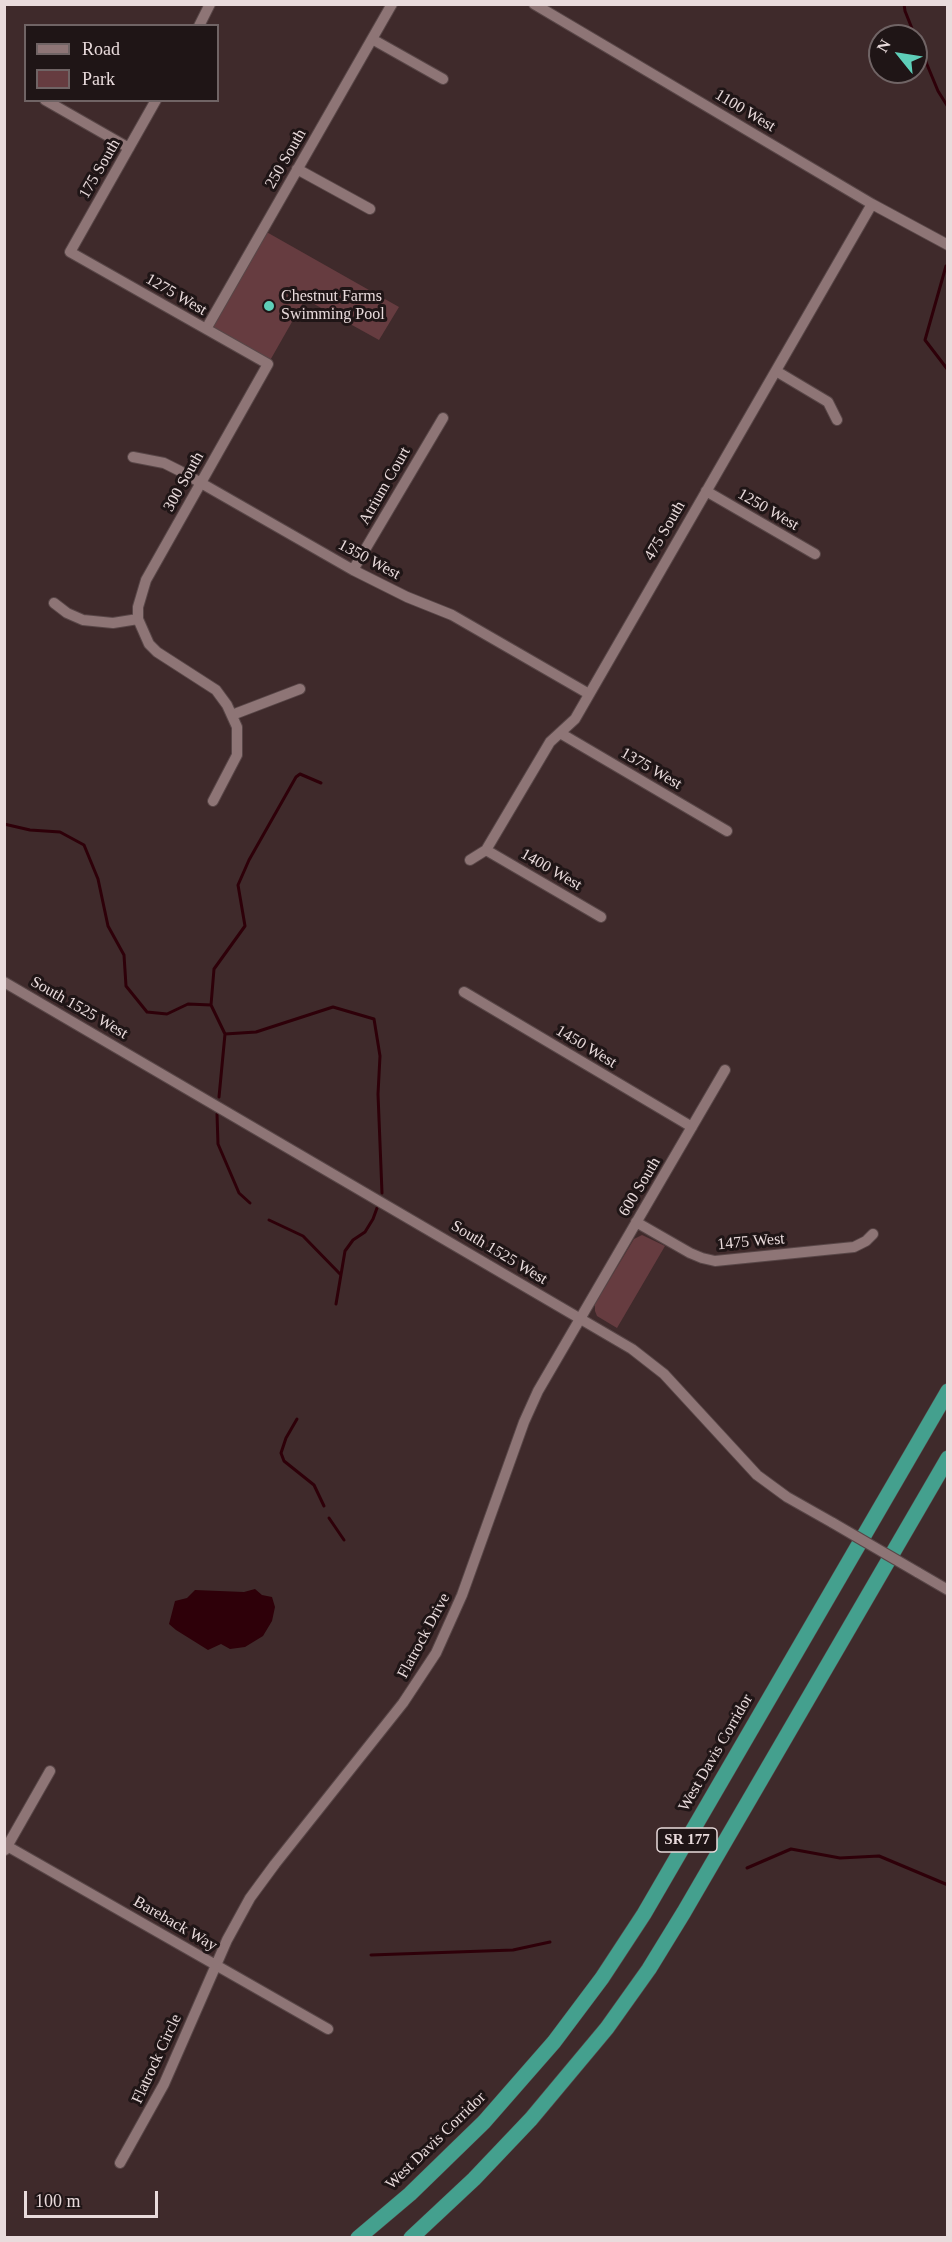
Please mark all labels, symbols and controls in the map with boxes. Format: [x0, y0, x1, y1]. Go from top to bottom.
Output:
legend [24, 24, 219, 102]
north arrow [868, 24, 928, 84]
text: N [873, 36, 894, 55]
text: Road [82, 39, 120, 59]
text: Park [82, 69, 115, 89]
street label: 1100 West [711, 86, 779, 136]
street label: 250 South [261, 126, 311, 192]
street label: 175 South [75, 136, 125, 202]
street label: 1275 West [142, 270, 210, 320]
place label: Chestnut Farms Swimming Pool [281, 287, 385, 325]
marker: Chestnut Farms Swimming Pool [262, 299, 276, 313]
street label: Atrium Court [355, 444, 415, 528]
street label: 300 South [160, 449, 208, 515]
street label: 1250 West [734, 485, 802, 535]
street label: 475 South [640, 498, 690, 564]
street label: 1350 West [335, 536, 403, 584]
street label: 1375 West [617, 744, 685, 794]
street label: 1400 West [517, 845, 585, 895]
street label: South 1525 West [27, 972, 131, 1044]
street label: 1450 West [552, 1021, 620, 1073]
street label: 600 South [615, 1154, 665, 1220]
street label: South 1525 West [447, 1217, 551, 1289]
street label: 1475 West [716, 1229, 786, 1255]
street label: Flatrock Drive [394, 1590, 454, 1682]
street label: West Davis Corridor [675, 1691, 757, 1815]
road number: SR 177 [657, 1828, 717, 1852]
street label: Bareback Way [130, 1892, 220, 1956]
street label: Flatrock Circle [128, 2011, 186, 2107]
street label: West Davis Corridor [382, 2088, 490, 2194]
scale bar [27, 2179, 160, 2217]
text: 100 m [35, 2191, 81, 2211]

